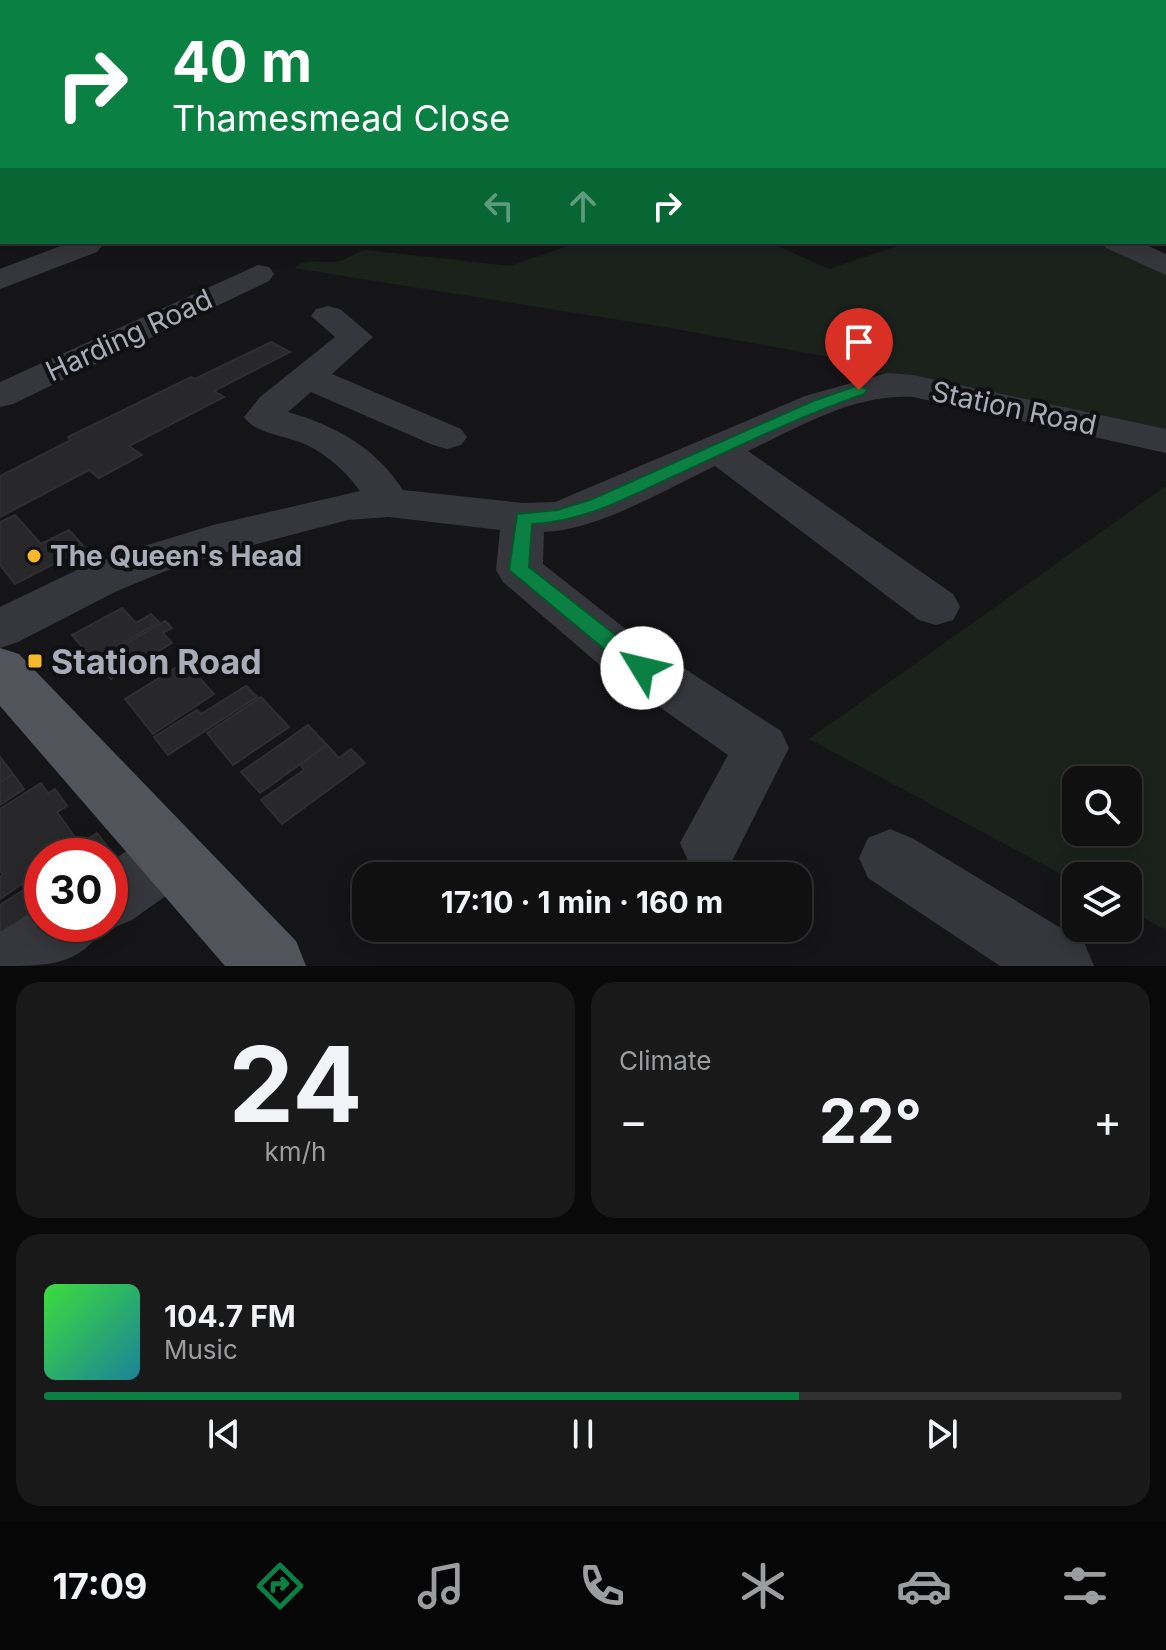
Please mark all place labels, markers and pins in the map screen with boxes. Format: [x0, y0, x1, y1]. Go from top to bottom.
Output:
pin [825, 308, 893, 390]
place label: The Queen's Head [50, 539, 302, 573]
marker: The Queen's Head [25, 547, 43, 565]
place label: Station Road [51, 641, 262, 682]
marker: Station Road [26, 652, 44, 670]

